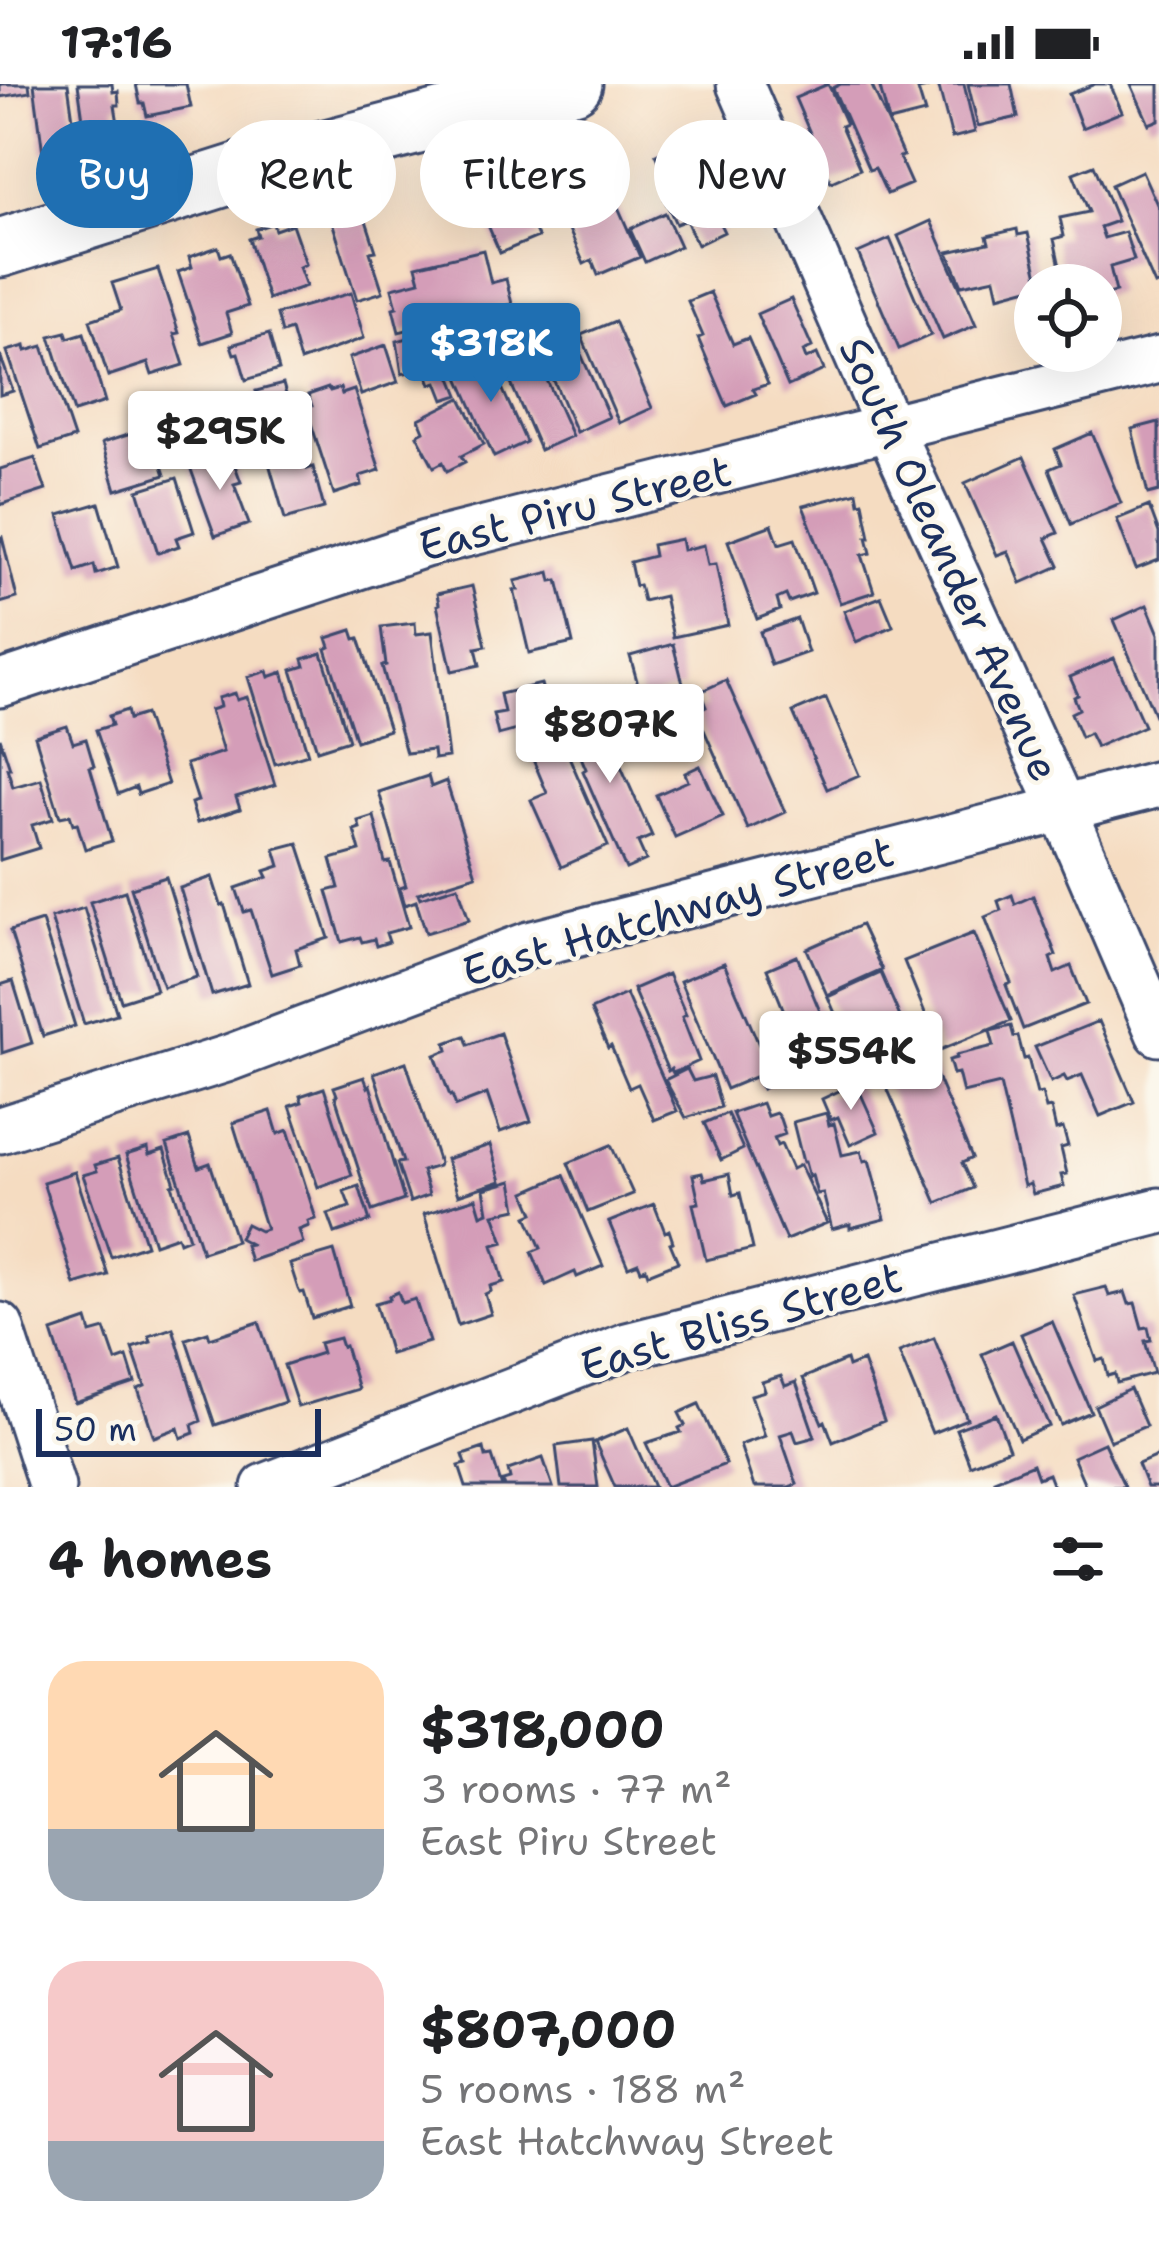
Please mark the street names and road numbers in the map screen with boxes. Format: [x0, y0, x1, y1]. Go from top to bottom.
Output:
street label: South Oleander Avenue [827, 328, 1073, 790]
street label: East Piru Street [413, 442, 737, 574]
street label: East Hatchway Street [456, 823, 900, 999]
street label: East Bliss Street [574, 1248, 908, 1394]

